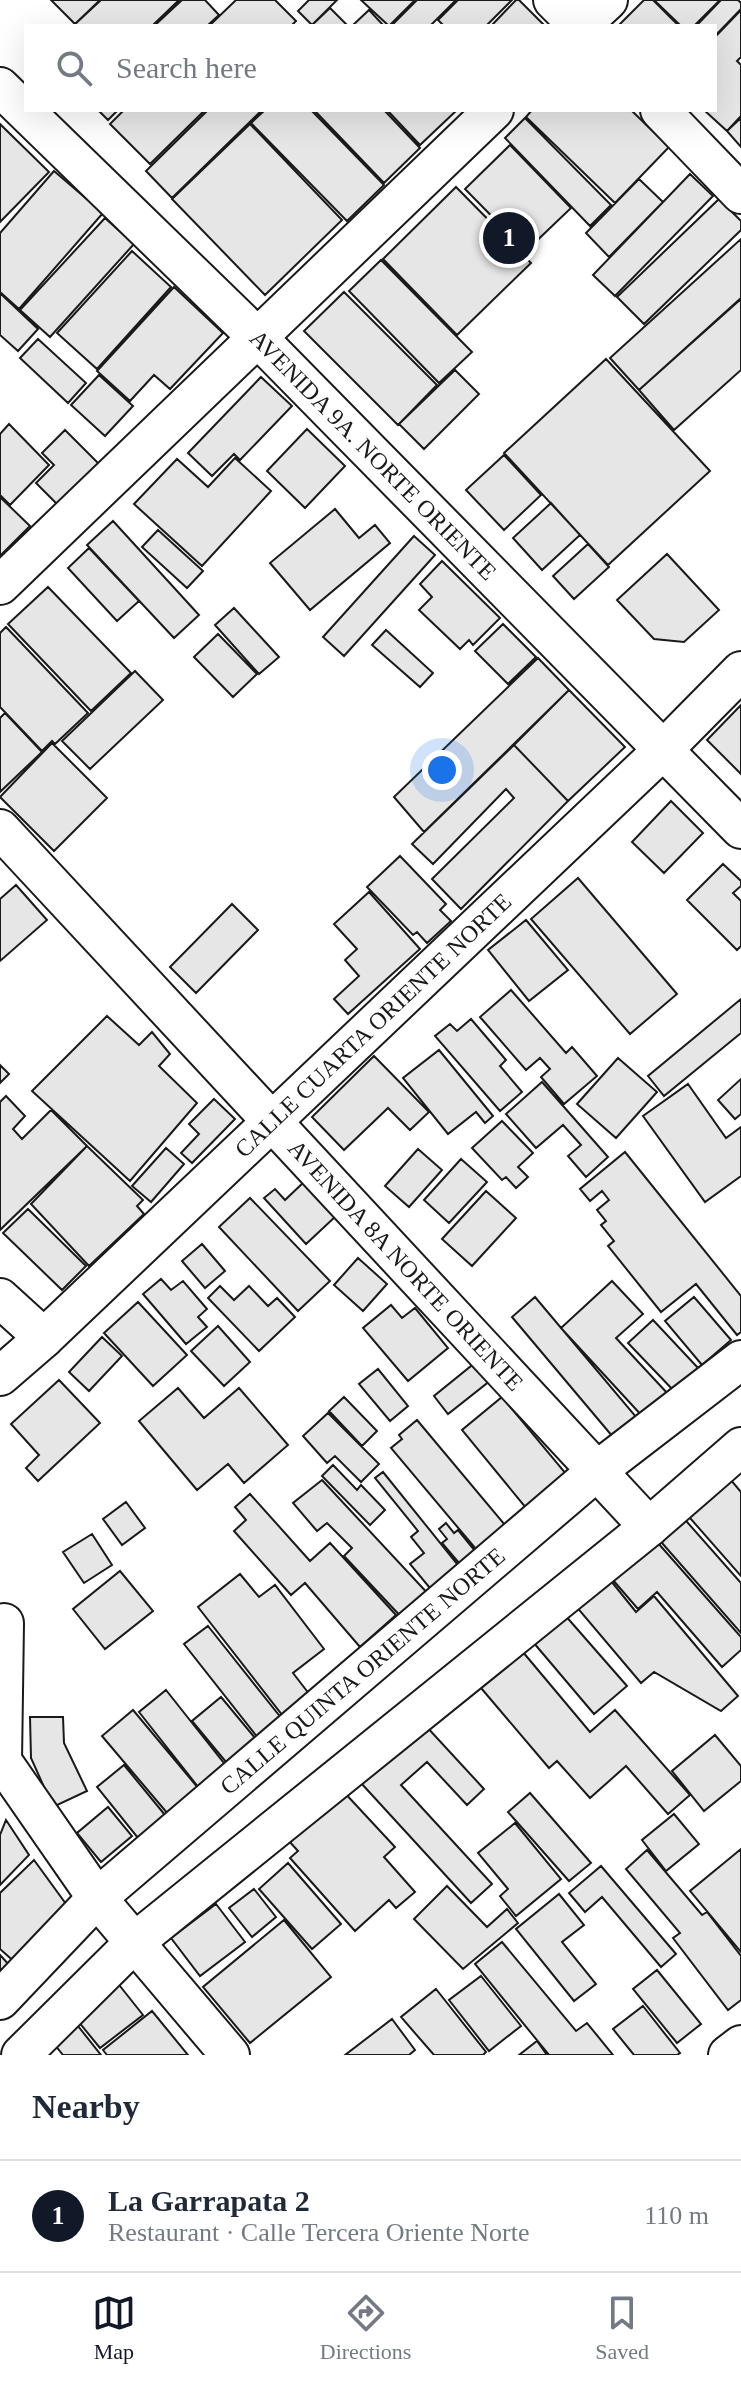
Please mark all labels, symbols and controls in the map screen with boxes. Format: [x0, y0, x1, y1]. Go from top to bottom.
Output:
search box [24, 24, 717, 112]
icon: search [52, 46, 96, 90]
text: Search here [116, 51, 257, 84]
pin: 1 [483, 208, 535, 268]
street label: AVENIDA 9A. NORTE ORIENTE [245, 325, 501, 585]
your location [422, 750, 462, 790]
street label: CALLE CUARTA ORIENTE NORTE [230, 888, 516, 1163]
street label: AVENIDA 8A NORTE ORIENTE [283, 1135, 528, 1396]
street label: CALLE QUINTA ORIENTE NORTE [215, 1543, 510, 1800]
text: Nearby [32, 2088, 140, 2125]
text: La Garrapata 2 [108, 2184, 310, 2217]
text: 1 [52, 2201, 65, 2230]
text: 110 m [644, 2201, 709, 2230]
text: Restaurant · Calle Tercera Oriente Norte [108, 2218, 529, 2247]
tab: Map [92, 2291, 136, 2365]
tab: Directions [320, 2291, 411, 2365]
tab: Saved [595, 2291, 649, 2365]

